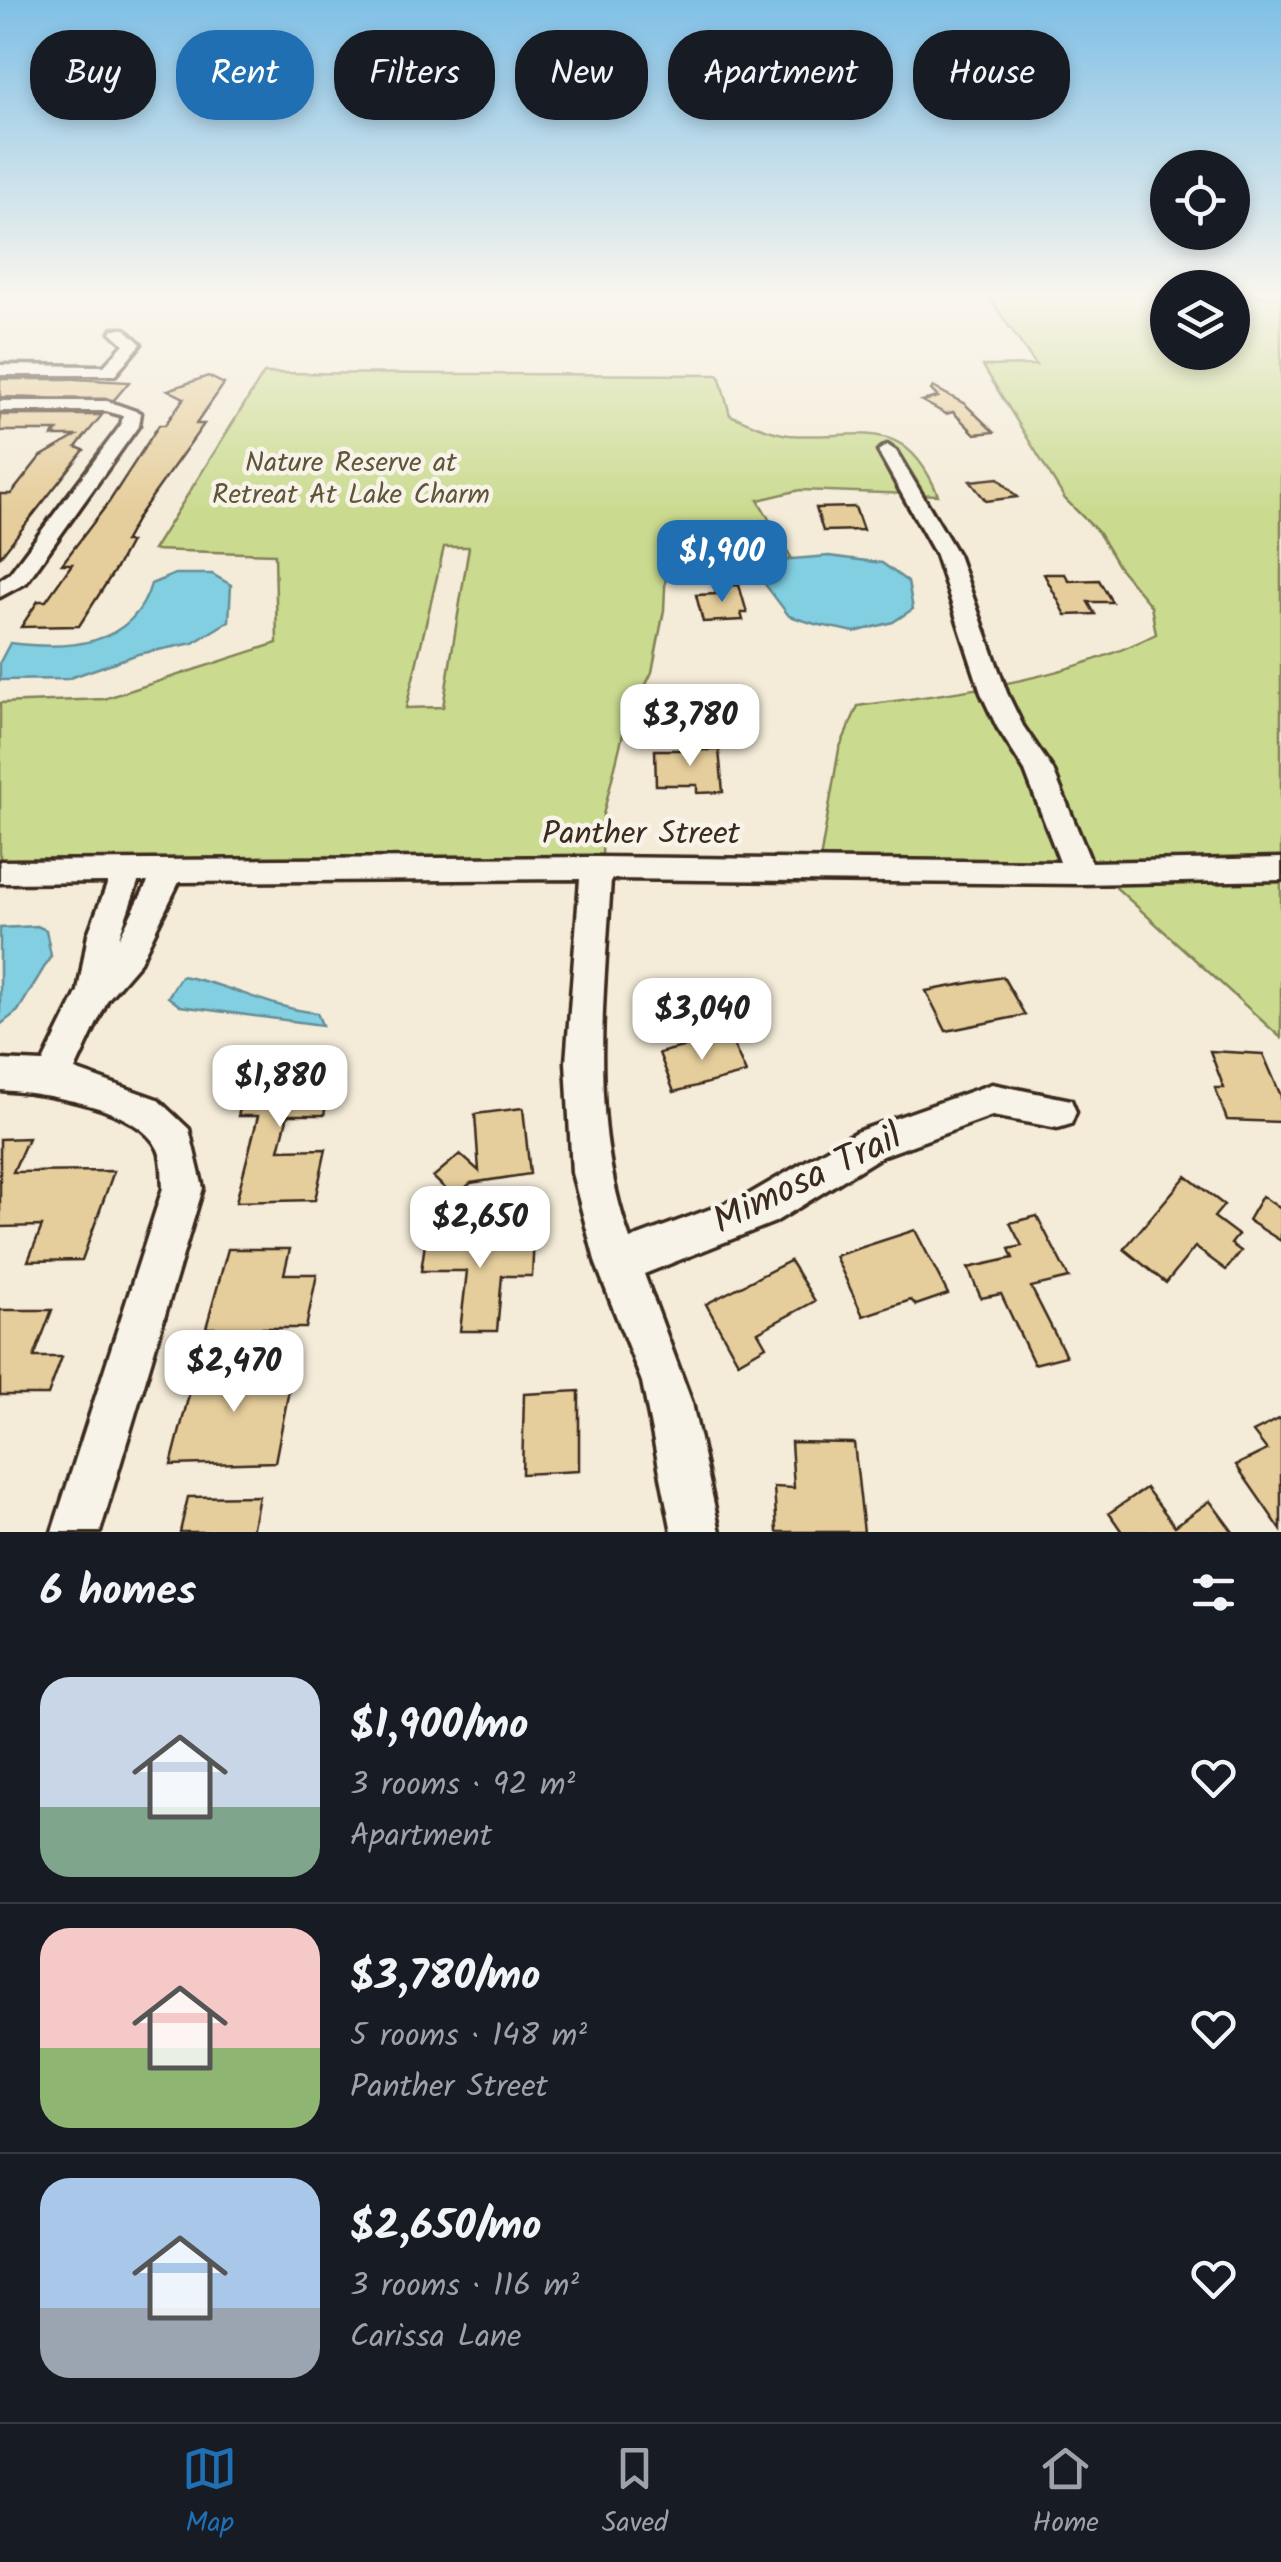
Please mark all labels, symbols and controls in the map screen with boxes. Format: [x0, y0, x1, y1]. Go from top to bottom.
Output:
chip: Buy [30, 30, 156, 120]
chip: Rent [176, 30, 314, 120]
chip: Filters [334, 30, 495, 120]
chip: New [515, 30, 648, 120]
chip: Apartment [668, 30, 893, 120]
chip: House [913, 30, 1070, 120]
map controls [1150, 150, 1250, 370]
button: locate [1150, 150, 1250, 250]
button: layers [1150, 270, 1250, 370]
park label: Nature Reserve at Retreat At Lake Charm [212, 441, 490, 518]
pin: $1,900 [641, 520, 803, 605]
text: $1,900 [679, 527, 765, 578]
pin: $3,780 [609, 684, 771, 769]
text: $3,780 [642, 691, 738, 742]
street label: Panther Street [542, 809, 741, 860]
pin: $3,040 [621, 978, 783, 1063]
text: $3,040 [654, 985, 750, 1036]
pin: $1,880 [199, 1045, 361, 1130]
text: $1,880 [234, 1052, 326, 1103]
street label: Mimosa Trail [703, 1108, 913, 1252]
pin: $2,650 [399, 1186, 561, 1271]
text: $2,650 [432, 1193, 528, 1244]
pin: $2,470 [153, 1330, 315, 1415]
text: $2,470 [187, 1337, 281, 1388]
text: 6 homes [40, 1559, 196, 1626]
icon: filters [1186, 1565, 1241, 1620]
text: $1,900/mo [350, 1693, 528, 1760]
icon: home [120, 1717, 240, 1837]
icon: heart [1186, 1750, 1241, 1805]
text: 3 rooms · 92 m² [350, 1760, 575, 1811]
text: Apartment [350, 1811, 492, 1862]
text: $3,780/mo [350, 1944, 540, 2011]
icon: home [120, 1968, 240, 2088]
icon: heart [1186, 2001, 1241, 2056]
text: 5 rooms · 148 m² [350, 2011, 587, 2062]
text: Panther Street [350, 2062, 548, 2113]
text: $2,650/mo [350, 2194, 541, 2261]
icon: home [120, 2218, 240, 2338]
icon: heart [1186, 2251, 1241, 2306]
text: 3 rooms · 116 m² [350, 2261, 579, 2312]
text: Carissa Lane [350, 2312, 521, 2363]
tab: Map [182, 2441, 237, 2546]
tab: Saved [602, 2441, 668, 2546]
tab: Home [1032, 2441, 1099, 2546]

